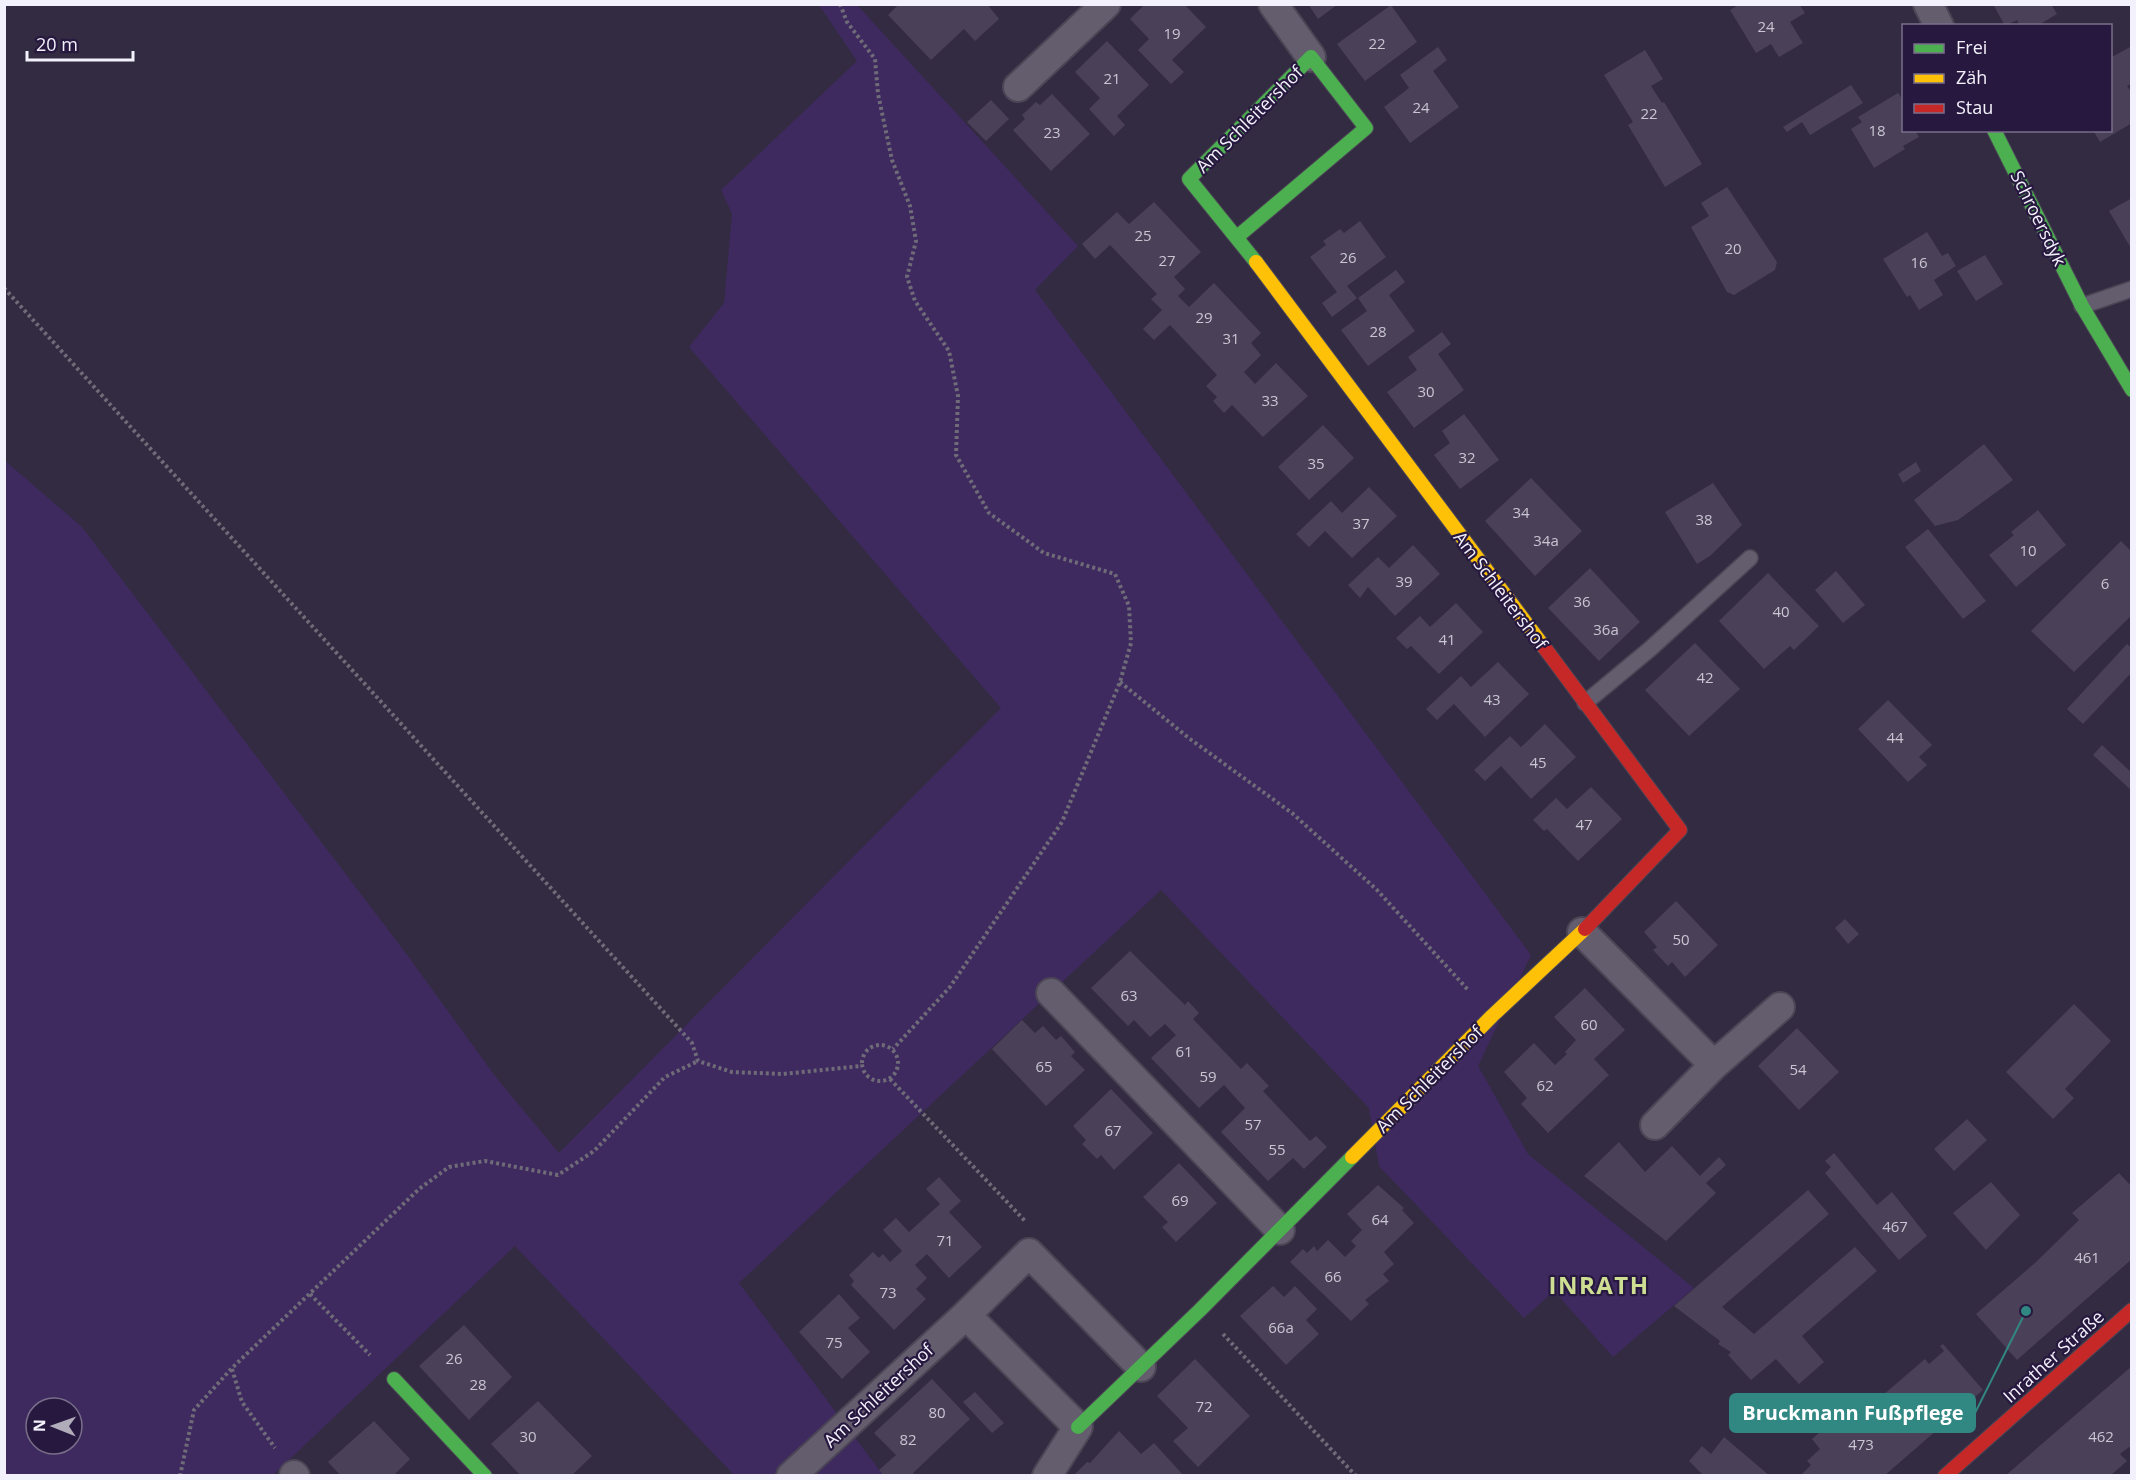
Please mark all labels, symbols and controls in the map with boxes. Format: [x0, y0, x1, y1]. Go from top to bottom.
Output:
house number: 24 [1757, 16, 1775, 36]
house number: 19 [1163, 23, 1181, 43]
scale bar [27, 24, 134, 62]
legend [1902, 24, 2112, 132]
text: 20 m [36, 32, 78, 56]
house number: 22 [1368, 33, 1386, 53]
text: Frei [1956, 35, 1987, 59]
street label: Am Schleitershof [1190, 60, 1308, 178]
text: Zäh [1956, 65, 1987, 89]
house number: 21 [1103, 68, 1121, 88]
text: Stau [1956, 95, 1993, 119]
house number: 24 [1412, 97, 1430, 117]
house number: 22 [1640, 103, 1658, 123]
house number: 18 [1868, 120, 1886, 140]
house number: 23 [1043, 122, 1061, 142]
street label: Schroersdyk [2006, 166, 2073, 270]
house number: 25 [1134, 225, 1152, 245]
house number: 20 [1724, 238, 1742, 258]
house number: 26 [1339, 247, 1357, 267]
house number: 27 [1158, 250, 1176, 270]
house number: 16 [1910, 252, 1928, 272]
house number: 29 [1195, 307, 1213, 327]
house number: 28 [1369, 321, 1387, 341]
house number: 31 [1222, 328, 1240, 348]
house number: 30 [1417, 381, 1435, 401]
house number: 33 [1261, 390, 1279, 410]
house number: 32 [1458, 447, 1476, 467]
house number: 35 [1307, 453, 1325, 473]
house number: 34 [1512, 502, 1530, 522]
house number: 38 [1695, 509, 1713, 529]
house number: 37 [1352, 513, 1370, 533]
street label: Am Schleitershof [1449, 526, 1554, 655]
house number: 34a [1533, 530, 1559, 550]
house number: 10 [2019, 540, 2037, 560]
house number: 39 [1395, 571, 1413, 591]
house number: 6 [2101, 573, 2109, 593]
house number: 36 [1573, 591, 1591, 611]
house number: 40 [1772, 601, 1790, 621]
house number: 36a [1593, 619, 1619, 639]
house number: 41 [1438, 629, 1456, 649]
house number: 42 [1696, 667, 1714, 687]
house number: 43 [1483, 689, 1501, 709]
house number: 44 [1886, 727, 1904, 747]
house number: 45 [1529, 752, 1547, 772]
house number: 47 [1575, 814, 1593, 834]
house number: 50 [1672, 929, 1690, 949]
house number: 63 [1120, 985, 1138, 1005]
house number: 60 [1580, 1014, 1598, 1034]
street label: Am Schleitershof [1370, 1020, 1488, 1138]
house number: 61 [1175, 1041, 1193, 1061]
house number: 65 [1035, 1056, 1053, 1076]
house number: 54 [1789, 1059, 1807, 1079]
house number: 59 [1199, 1066, 1217, 1086]
house number: 62 [1536, 1075, 1554, 1095]
house number: 57 [1244, 1114, 1262, 1134]
house number: 67 [1104, 1120, 1122, 1140]
house number: 55 [1268, 1139, 1286, 1159]
house number: 69 [1171, 1190, 1189, 1210]
house number: 64 [1371, 1209, 1389, 1229]
house number: 467 [1882, 1216, 1908, 1236]
house number: 71 [936, 1230, 954, 1250]
house number: 461 [2074, 1247, 2100, 1267]
house number: 66 [1324, 1266, 1342, 1286]
district label: INRATH [1548, 1268, 1650, 1301]
house number: 73 [879, 1282, 897, 1302]
street label: Inrather Straße [1997, 1304, 2109, 1408]
house number: 66a [1268, 1317, 1294, 1337]
house number: 75 [825, 1332, 843, 1352]
street label: Am Schleitershof [818, 1337, 939, 1452]
house number: 26 [445, 1348, 463, 1368]
house number: 28 [469, 1374, 487, 1394]
callout: Bruckmann Fußpflege [1730, 1394, 1975, 1432]
north arrow [24, 1396, 84, 1456]
house number: 72 [1195, 1396, 1213, 1416]
text: Bruckmann Fußpflege [1742, 1399, 1964, 1426]
house number: 80 [928, 1402, 946, 1422]
text: N [28, 1419, 50, 1432]
house number: 30 [519, 1426, 537, 1446]
house number: 462 [2088, 1426, 2114, 1446]
house number: 82 [899, 1429, 917, 1449]
house number: 473 [1848, 1434, 1874, 1454]

